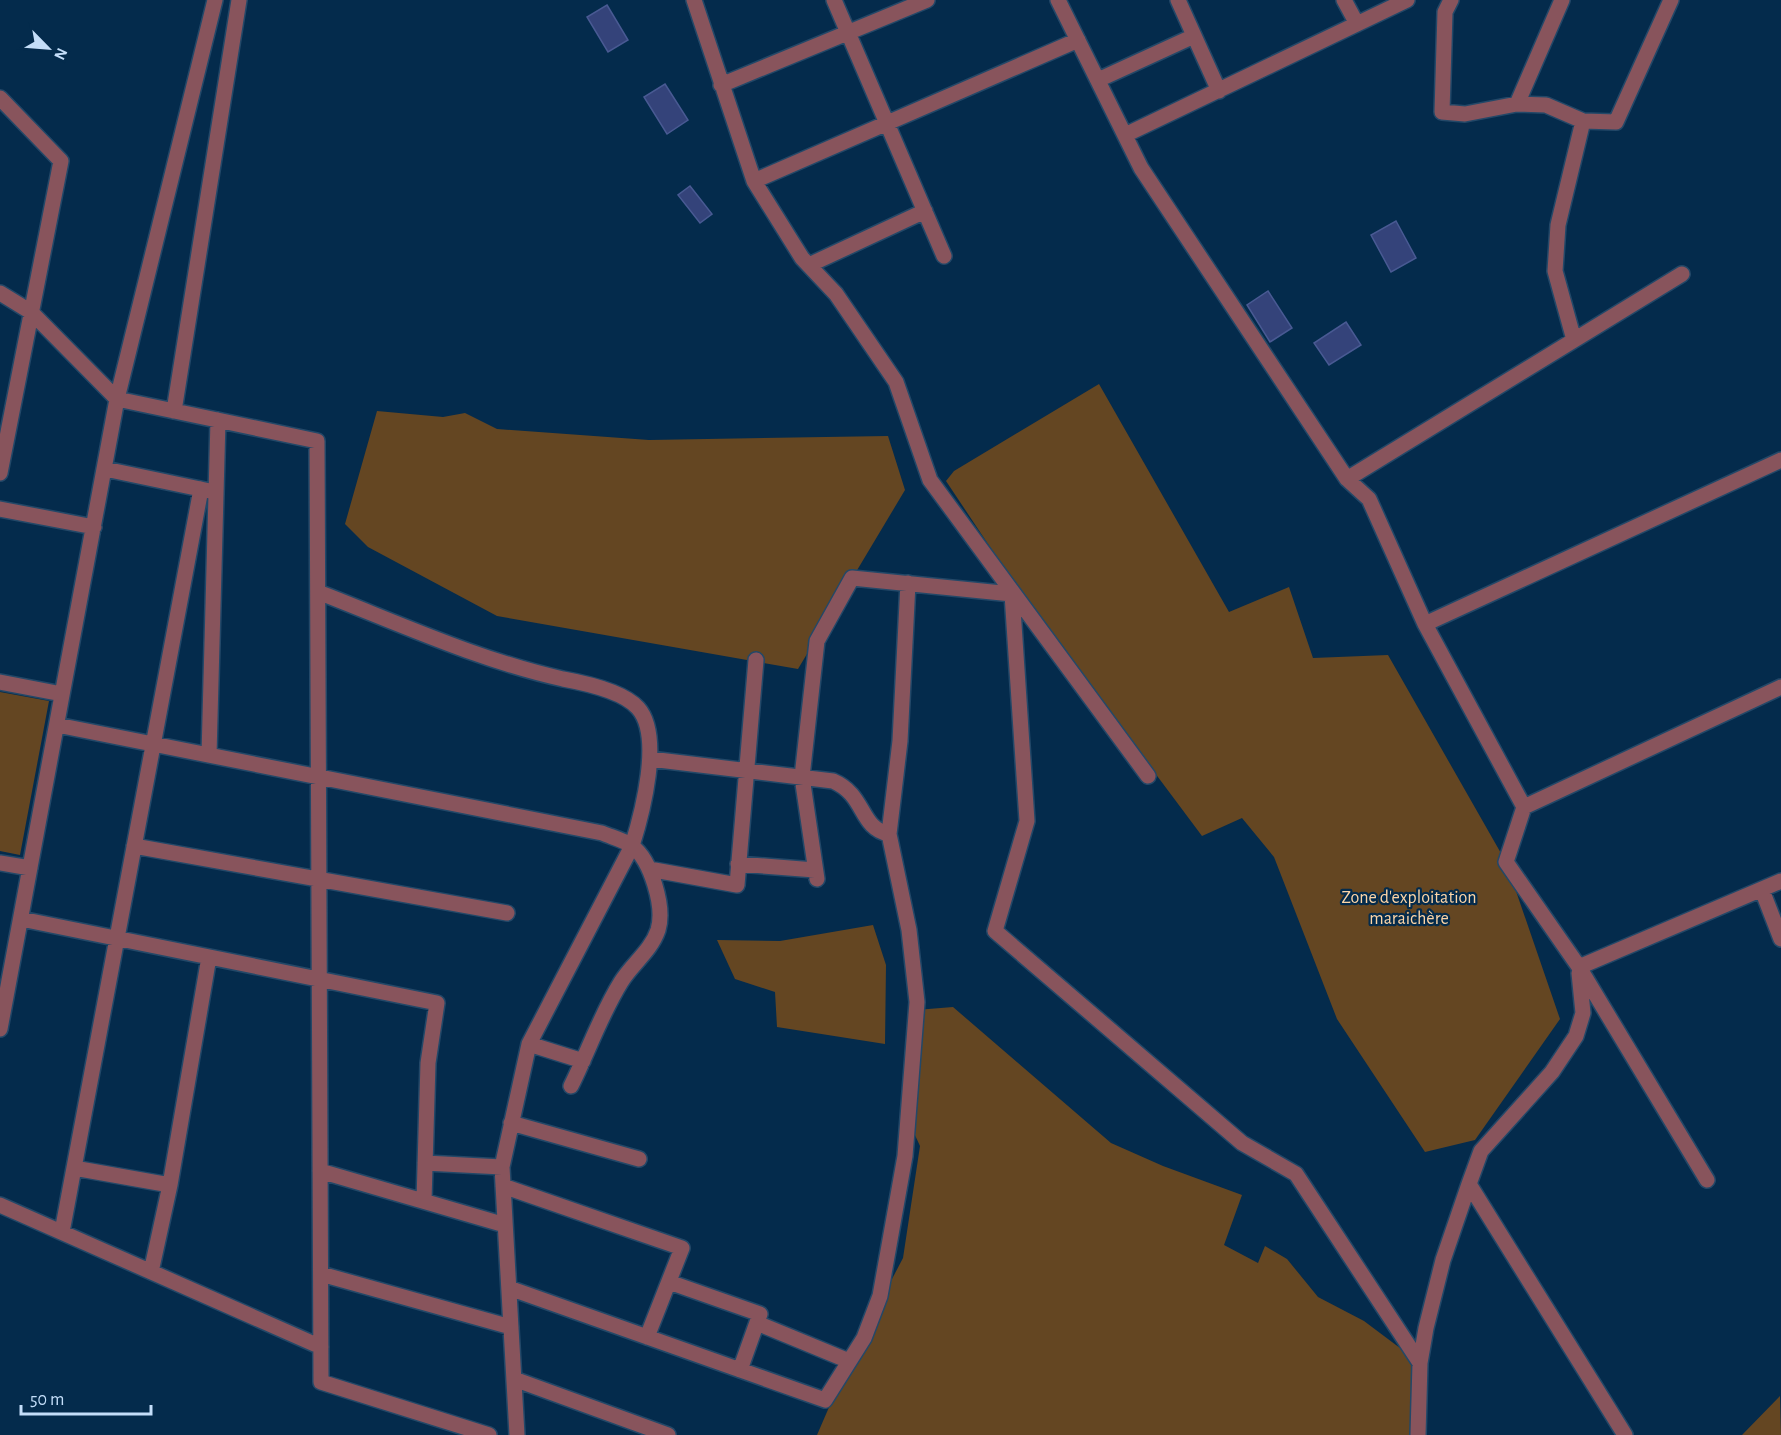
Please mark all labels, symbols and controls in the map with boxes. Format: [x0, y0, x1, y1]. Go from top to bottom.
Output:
north arrow [18, 18, 78, 78]
text: N [51, 45, 70, 62]
park label: Zone d'exploitation maraichère [1342, 889, 1476, 928]
scale bar [21, 1378, 152, 1416]
text: 50 m [30, 1391, 64, 1409]

